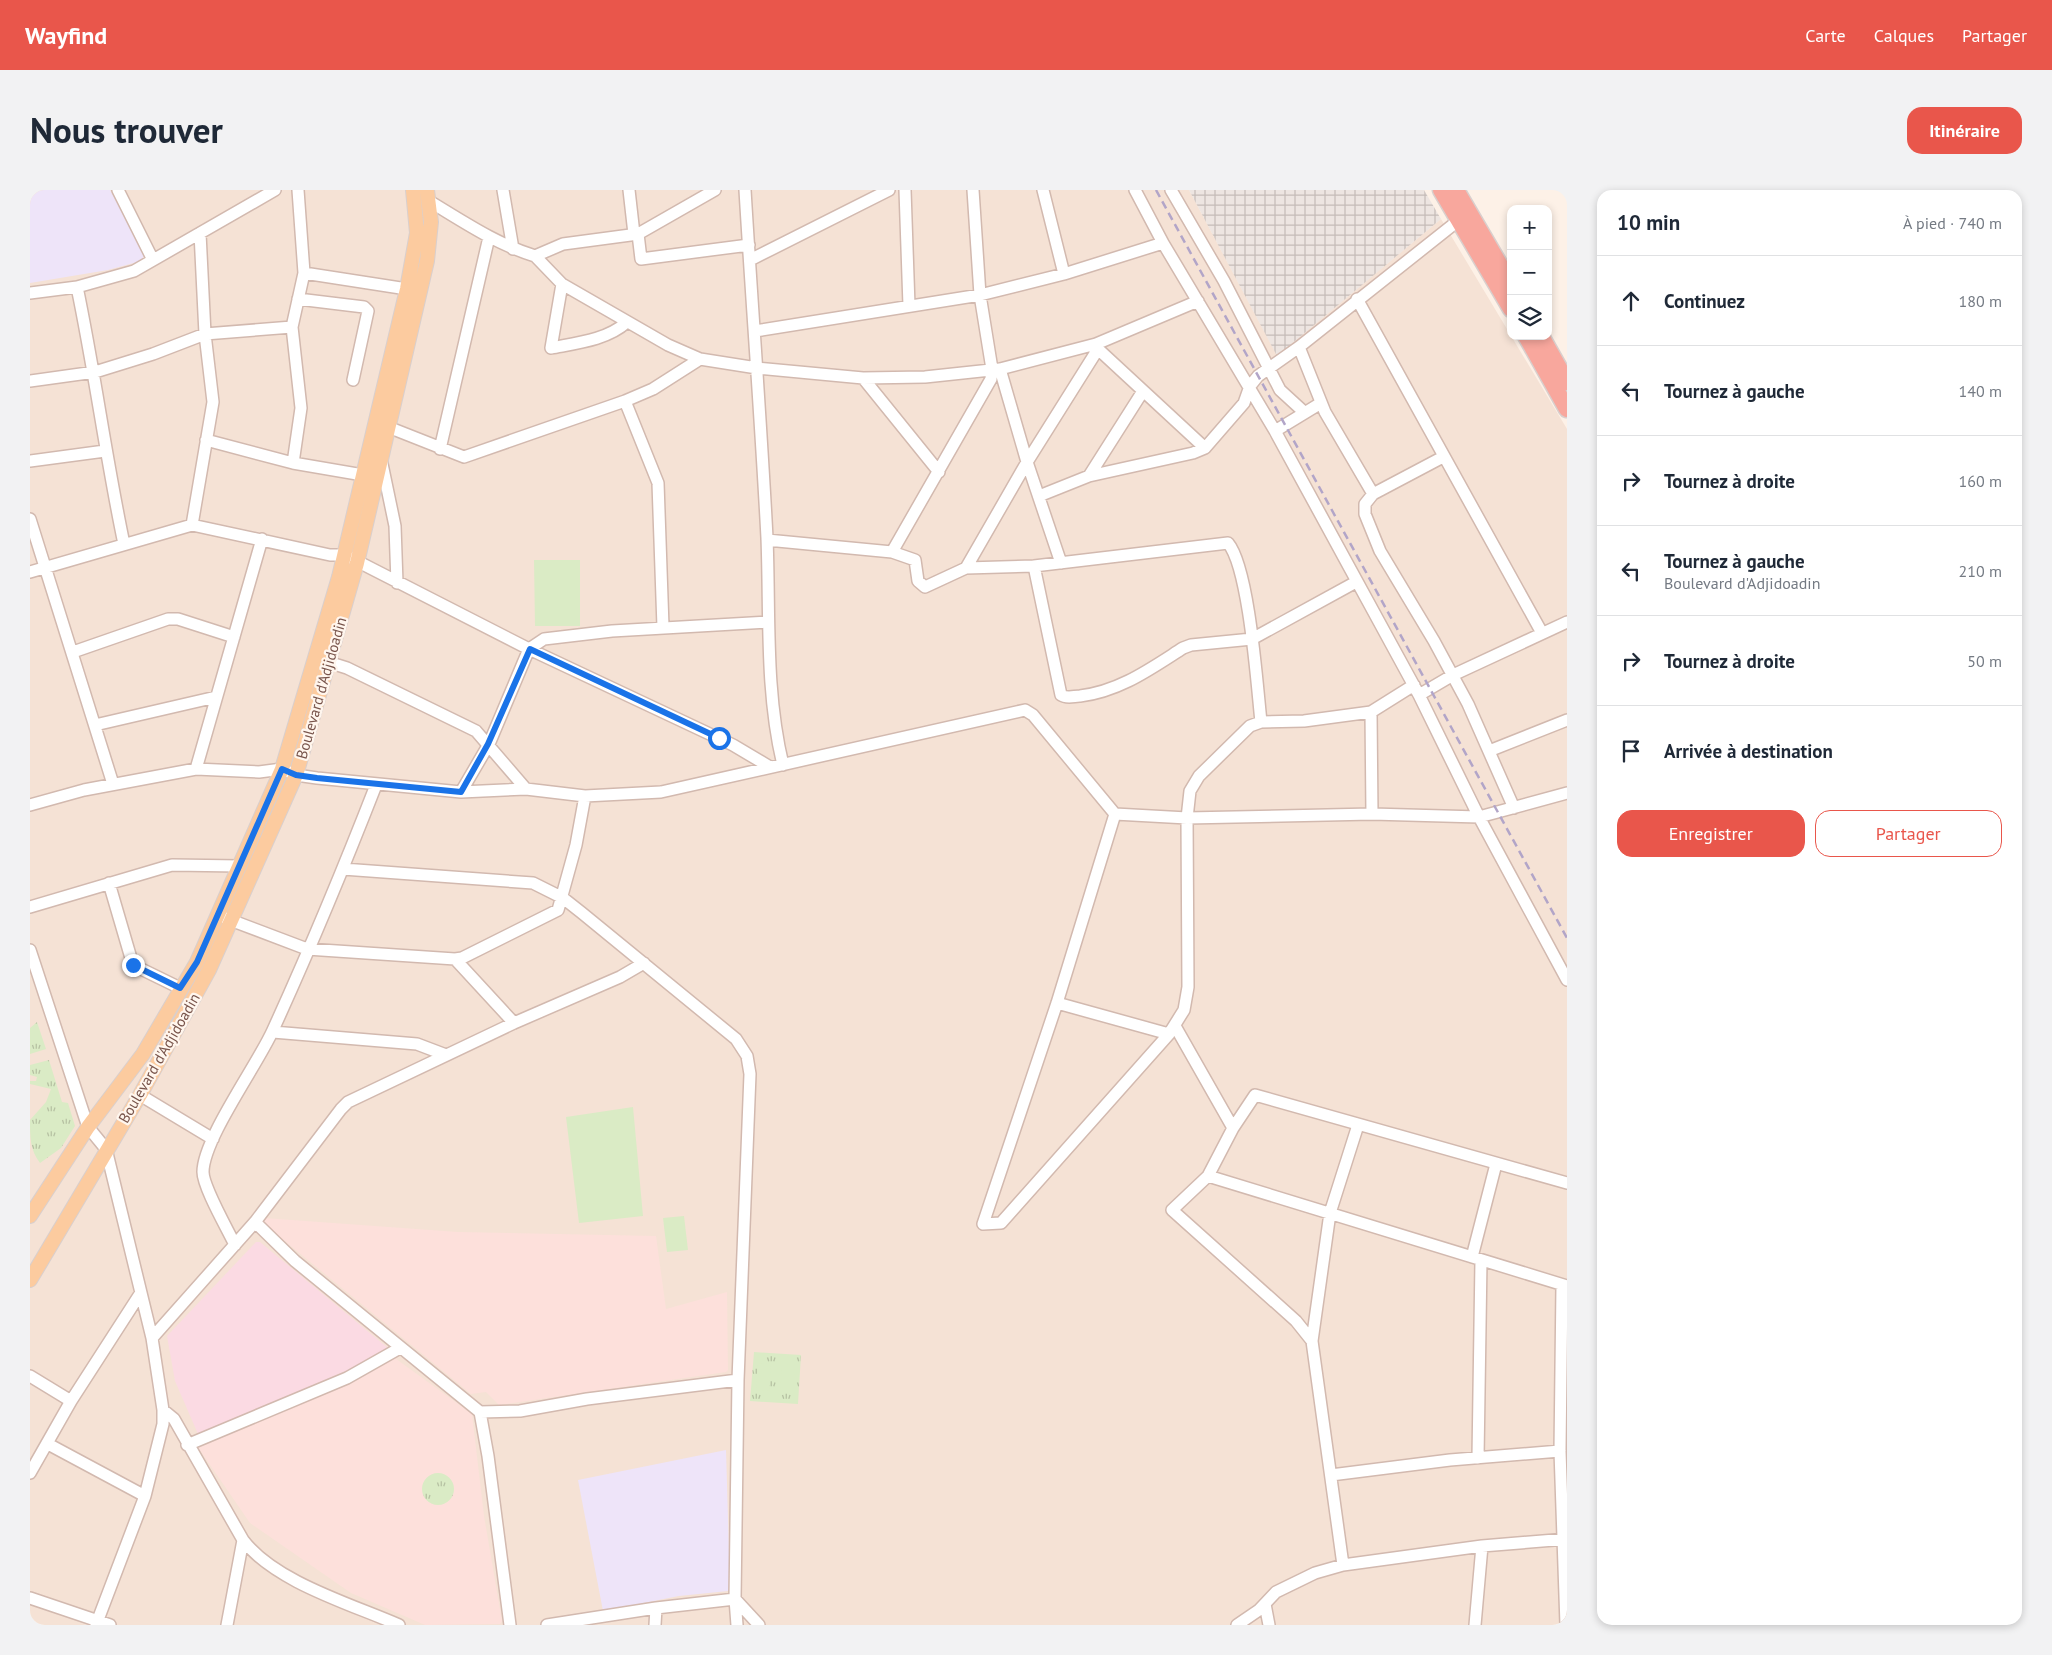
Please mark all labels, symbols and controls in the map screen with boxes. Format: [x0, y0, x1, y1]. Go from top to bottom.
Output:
text: Wayfind [25, 20, 107, 51]
text: Carte [1805, 24, 1846, 47]
text: Calques [1874, 24, 1934, 47]
text: Partager [1962, 24, 2027, 47]
text: Nous trouver [30, 107, 223, 153]
button: Itinéraire [1907, 107, 2022, 154]
map controls [1507, 205, 1552, 340]
button: + [1507, 205, 1552, 250]
text: 10 min [1617, 209, 1680, 236]
text: À pied · 740 m [1903, 213, 2002, 233]
button: − [1507, 250, 1552, 295]
icon: ahead [1617, 287, 1645, 315]
text: Continuez [1664, 289, 1745, 313]
text: 180 m [1959, 291, 2002, 311]
button: layers [1507, 295, 1552, 340]
icon: left [1617, 377, 1645, 405]
text: Tournez à gauche [1664, 379, 1805, 403]
text: 140 m [1959, 381, 2002, 401]
icon: right [1617, 467, 1645, 495]
text: Tournez à droite [1664, 469, 1795, 493]
text: 160 m [1959, 471, 2002, 491]
text: Tournez à gauche [1664, 549, 1805, 573]
icon: left [1617, 557, 1645, 585]
text: 210 m [1959, 561, 2002, 581]
text: Boulevard d'Adjidoadin [1664, 573, 1820, 593]
street label: Boulevard d'Adjidoadin [292, 615, 350, 761]
icon: right [1617, 647, 1645, 675]
text: Tournez à droite [1664, 649, 1795, 673]
text: 50 m [1967, 651, 2002, 671]
route start [708, 727, 731, 750]
icon: arrive [1617, 737, 1645, 765]
text: Arrivée à destination [1664, 739, 1833, 763]
button: Enregistrer [1617, 810, 1805, 857]
button: Partager [1815, 810, 2002, 857]
route end [122, 954, 145, 977]
street label: Boulevard d'Adjidoadin [114, 990, 204, 1126]

